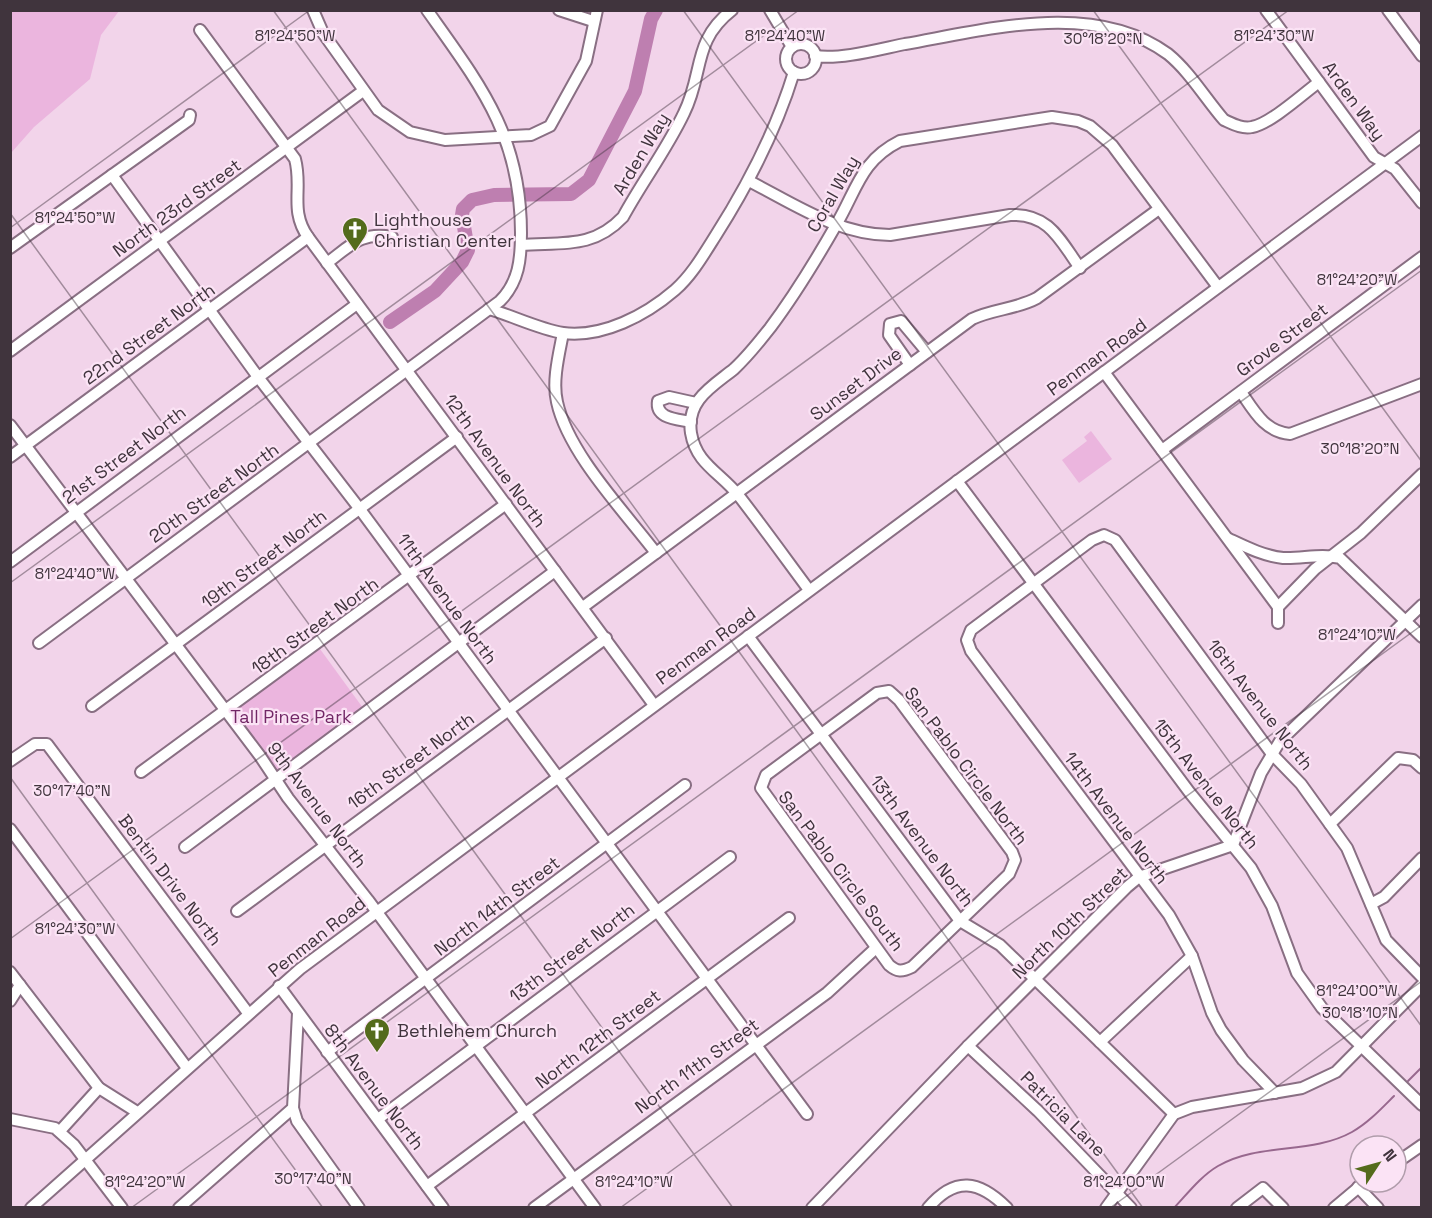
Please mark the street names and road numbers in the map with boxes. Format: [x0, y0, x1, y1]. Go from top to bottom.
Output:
street label: Arden Way [1318, 57, 1391, 145]
street label: Arden Way [607, 108, 674, 199]
street label: Coral Way [801, 151, 864, 236]
street label: North 23rd Street [108, 153, 245, 262]
street label: 22nd Street North [78, 278, 219, 389]
street label: Grove Street [1231, 298, 1332, 381]
street label: Penman Road [1042, 313, 1151, 401]
street label: Sunset Drive [805, 342, 906, 426]
street label: 12th Avenue North [439, 389, 552, 532]
street label: 21st Street North [57, 400, 190, 509]
street label: 20th Street North [144, 438, 283, 547]
street label: 19th Street North [196, 504, 331, 613]
street label: 11th Avenue North [392, 529, 503, 669]
street label: 18th Street North [247, 572, 383, 679]
street label: Penman Road [651, 602, 760, 690]
street label: 16th Avenue North [1202, 635, 1319, 775]
street label: San Pablo Circle North [899, 682, 1033, 849]
street label: 16th Street North [343, 707, 479, 814]
street label: 15th Avenue North [1148, 714, 1265, 854]
street label: 9th Avenue North [262, 737, 372, 872]
street label: 14th Avenue North [1059, 747, 1174, 888]
street label: 13th Avenue North [865, 770, 980, 911]
street label: San Pablo Circle South [774, 786, 909, 956]
street label: Bentin Drive North [113, 809, 227, 950]
street label: North 14th Street [429, 851, 564, 960]
street label: North 10th Street [1007, 862, 1132, 984]
street label: Penman Road [263, 891, 370, 982]
street label: 13th Street North [504, 898, 639, 1007]
street label: North 12th Street [530, 984, 665, 1093]
street label: North 11th Street [630, 1013, 763, 1118]
street label: 8th Avenue North [319, 1019, 429, 1154]
street label: Patricia Lane [1016, 1066, 1111, 1161]

